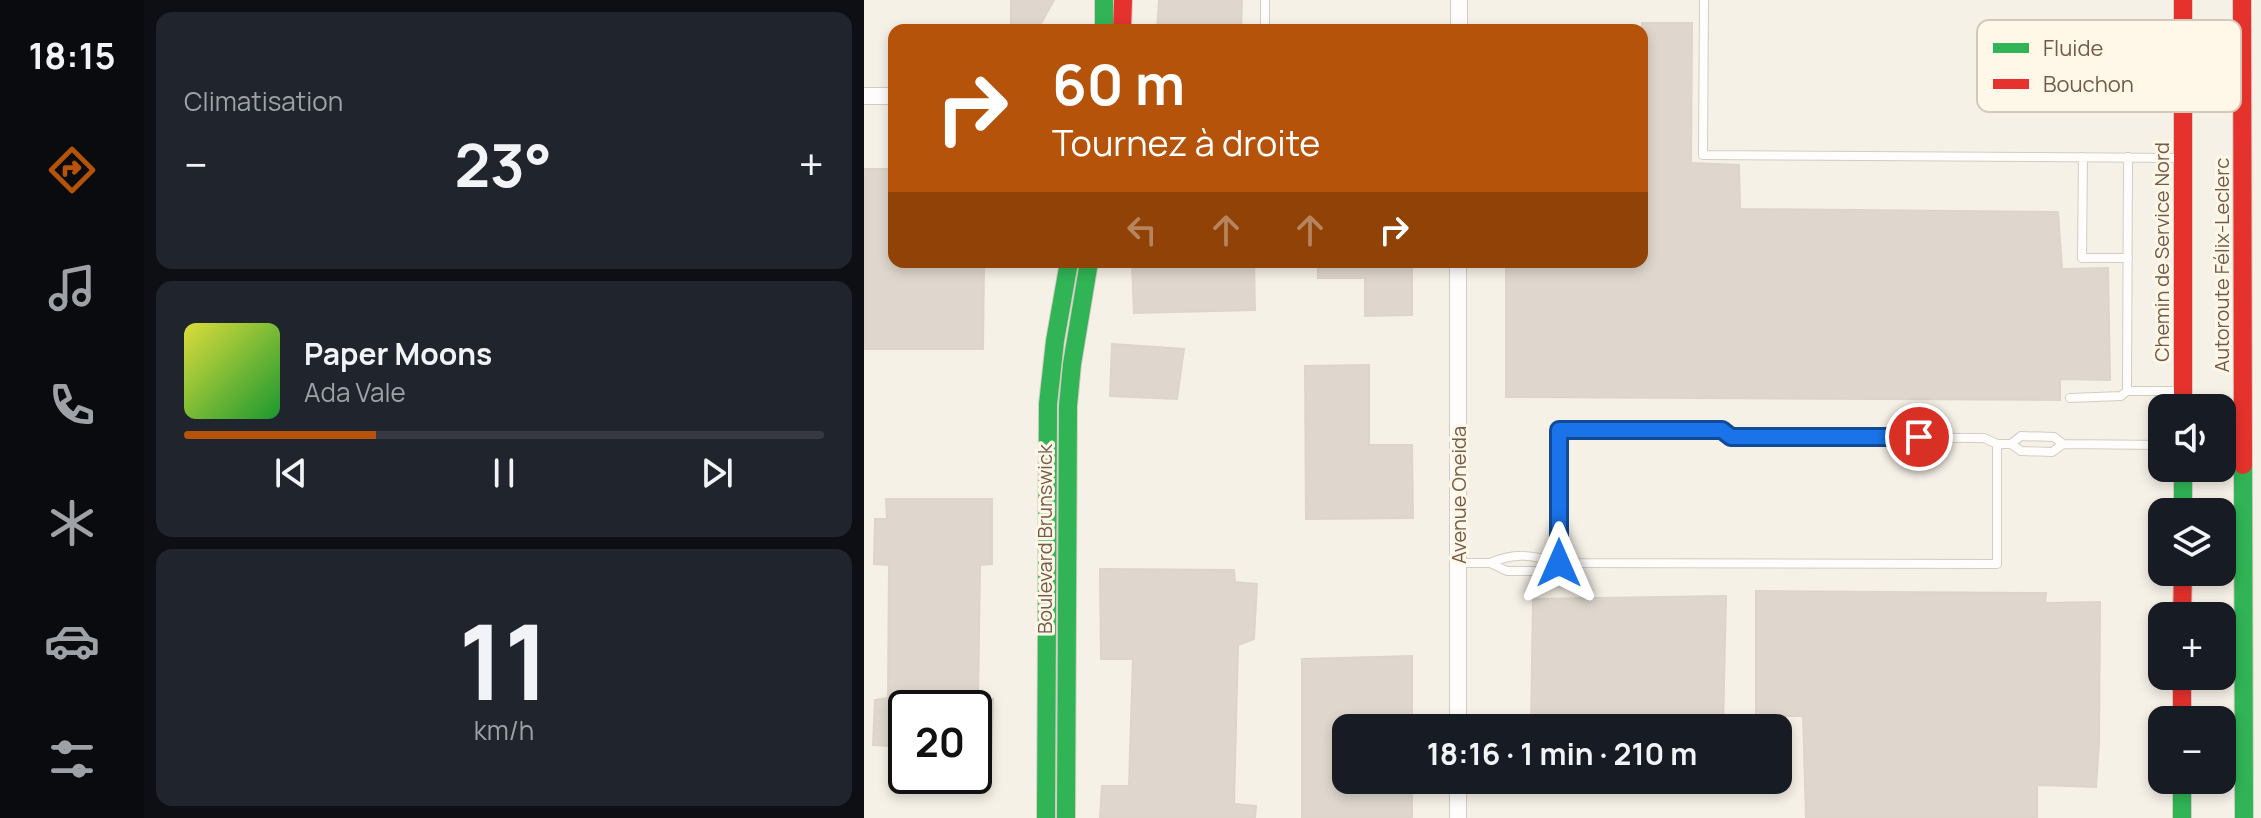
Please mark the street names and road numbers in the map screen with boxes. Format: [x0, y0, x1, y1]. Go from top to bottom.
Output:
street label: Chemin de Service Nord [2148, 142, 2175, 362]
street label: Autoroute Félix-Leclerc [2208, 158, 2235, 372]
street label: Avenue Oneida [1445, 426, 1472, 564]
street label: Boulevard Brunswick [1031, 443, 1058, 634]

